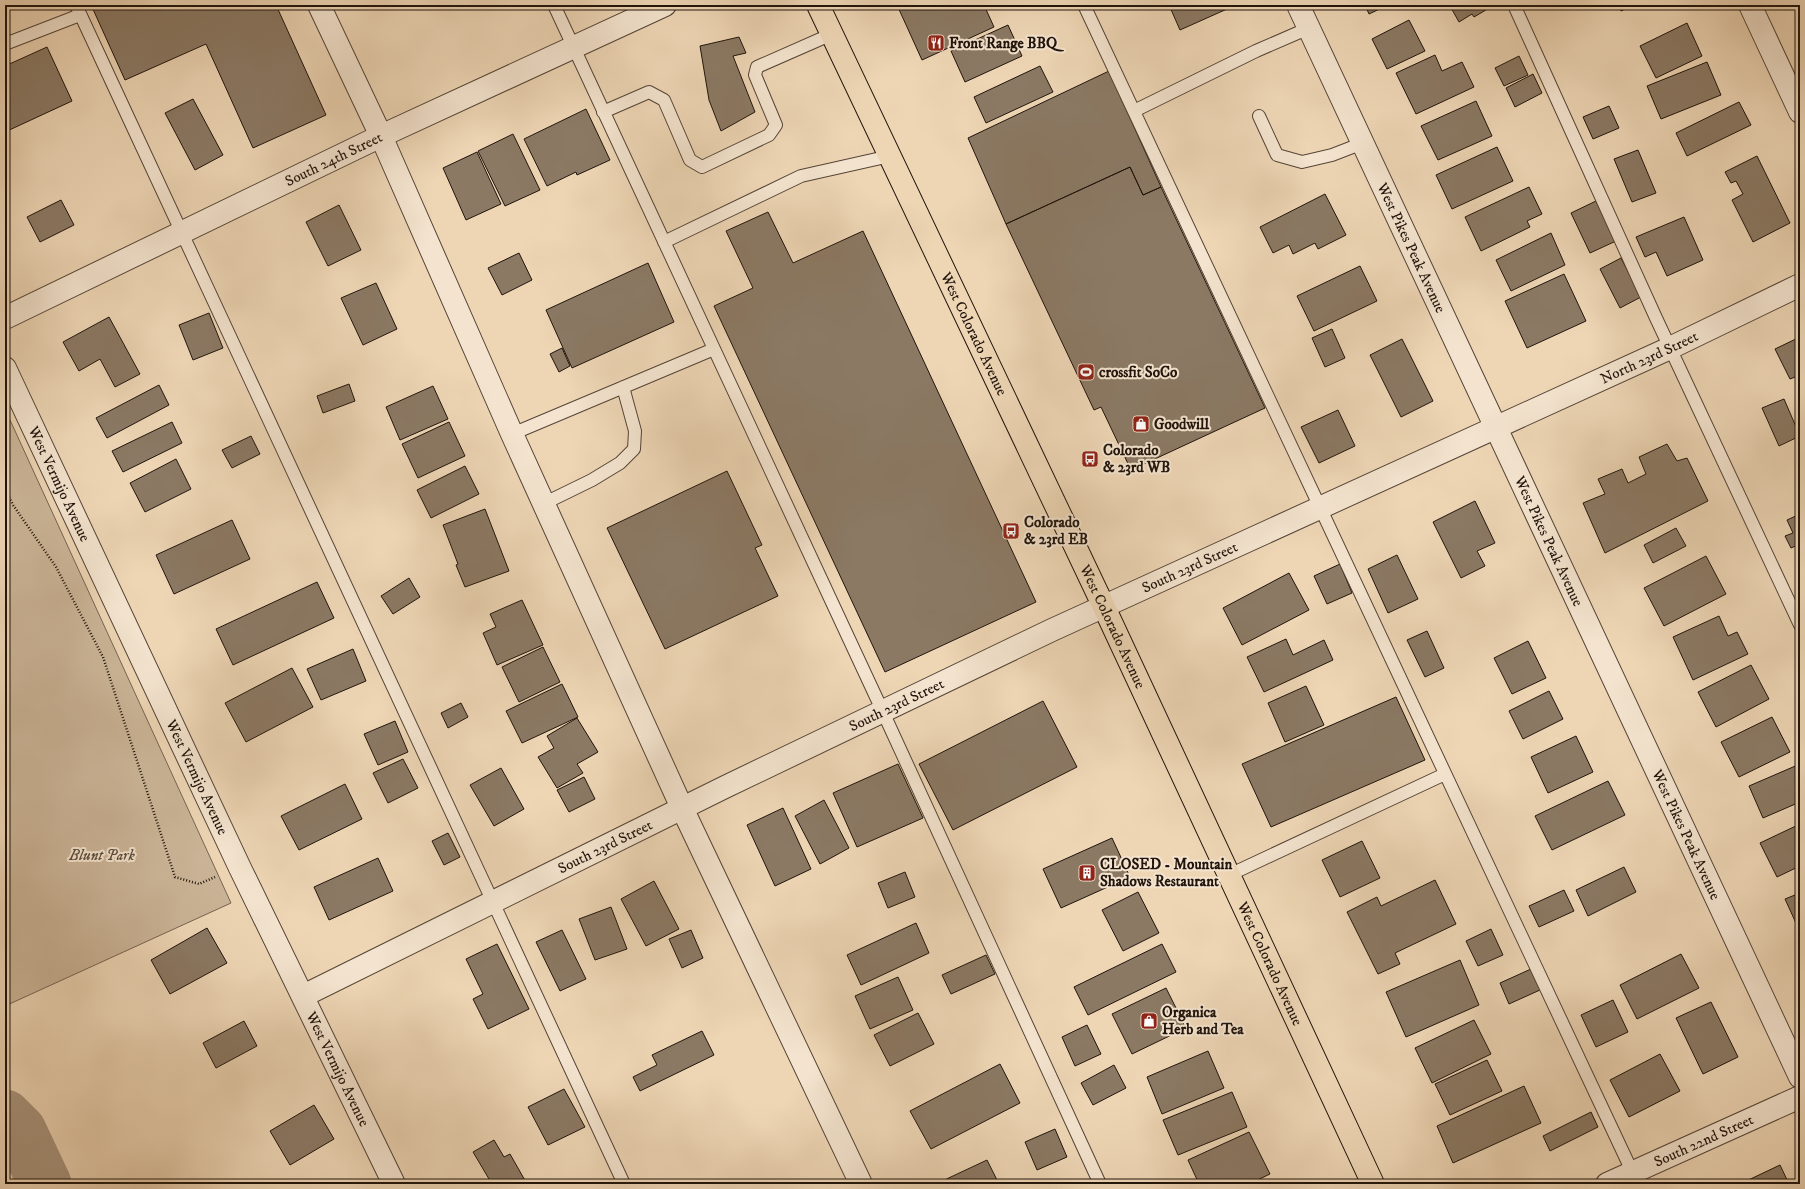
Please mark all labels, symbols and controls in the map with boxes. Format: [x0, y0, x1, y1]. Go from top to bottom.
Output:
restaurant icon: Front Range BBQ [926, 33, 946, 53]
place label: Front Range BBQ [949, 34, 1064, 53]
street label: South 24th Street [282, 128, 386, 191]
street label: West Pikes Peak Avenue [1372, 179, 1450, 316]
street label: West Colorado Avenue [936, 268, 1011, 399]
street label: North 23rd Street [1597, 327, 1701, 389]
sports icon: crossfit SoCo [1076, 362, 1096, 382]
place label: crossfit SoCo [1099, 363, 1178, 382]
shop icon: Goodwill [1131, 414, 1151, 434]
place label: Goodwill [1154, 415, 1209, 434]
street label: West Vermijo Avenue [23, 422, 94, 545]
place label: Colorado & 23rd WB [1103, 441, 1170, 477]
bus stop icon: Colorado & 23rd WB [1080, 449, 1100, 469]
street label: West Pikes Peak Avenue [1510, 472, 1587, 610]
place label: Colorado & 23rd EB [1024, 513, 1088, 549]
bus stop icon: Colorado & 23rd EB [1001, 521, 1021, 541]
street label: South 23rd Street [1139, 538, 1241, 598]
street label: West Colorado Avenue [1075, 561, 1150, 692]
street label: South 23rd Street [846, 674, 947, 736]
street label: West Vermijo Avenue [161, 716, 232, 838]
street label: West Pikes Peak Avenue [1647, 766, 1725, 903]
street label: South 23rd Street [555, 815, 656, 878]
park label: Blunt Park [68, 846, 135, 865]
place label: CLOSED - Mountain Shadows Restaurant [1100, 855, 1232, 891]
building icon: CLOSED - Mountain Shadows Restaurant [1077, 863, 1097, 883]
street label: West Colorado Avenue [1232, 898, 1307, 1029]
place label: Organica Herb and Tea [1162, 1003, 1244, 1039]
street label: West Vermijo Avenue [301, 1008, 373, 1130]
shop icon: Organica Herb and Tea [1139, 1011, 1159, 1031]
street label: South 22nd Street [1651, 1110, 1757, 1172]

